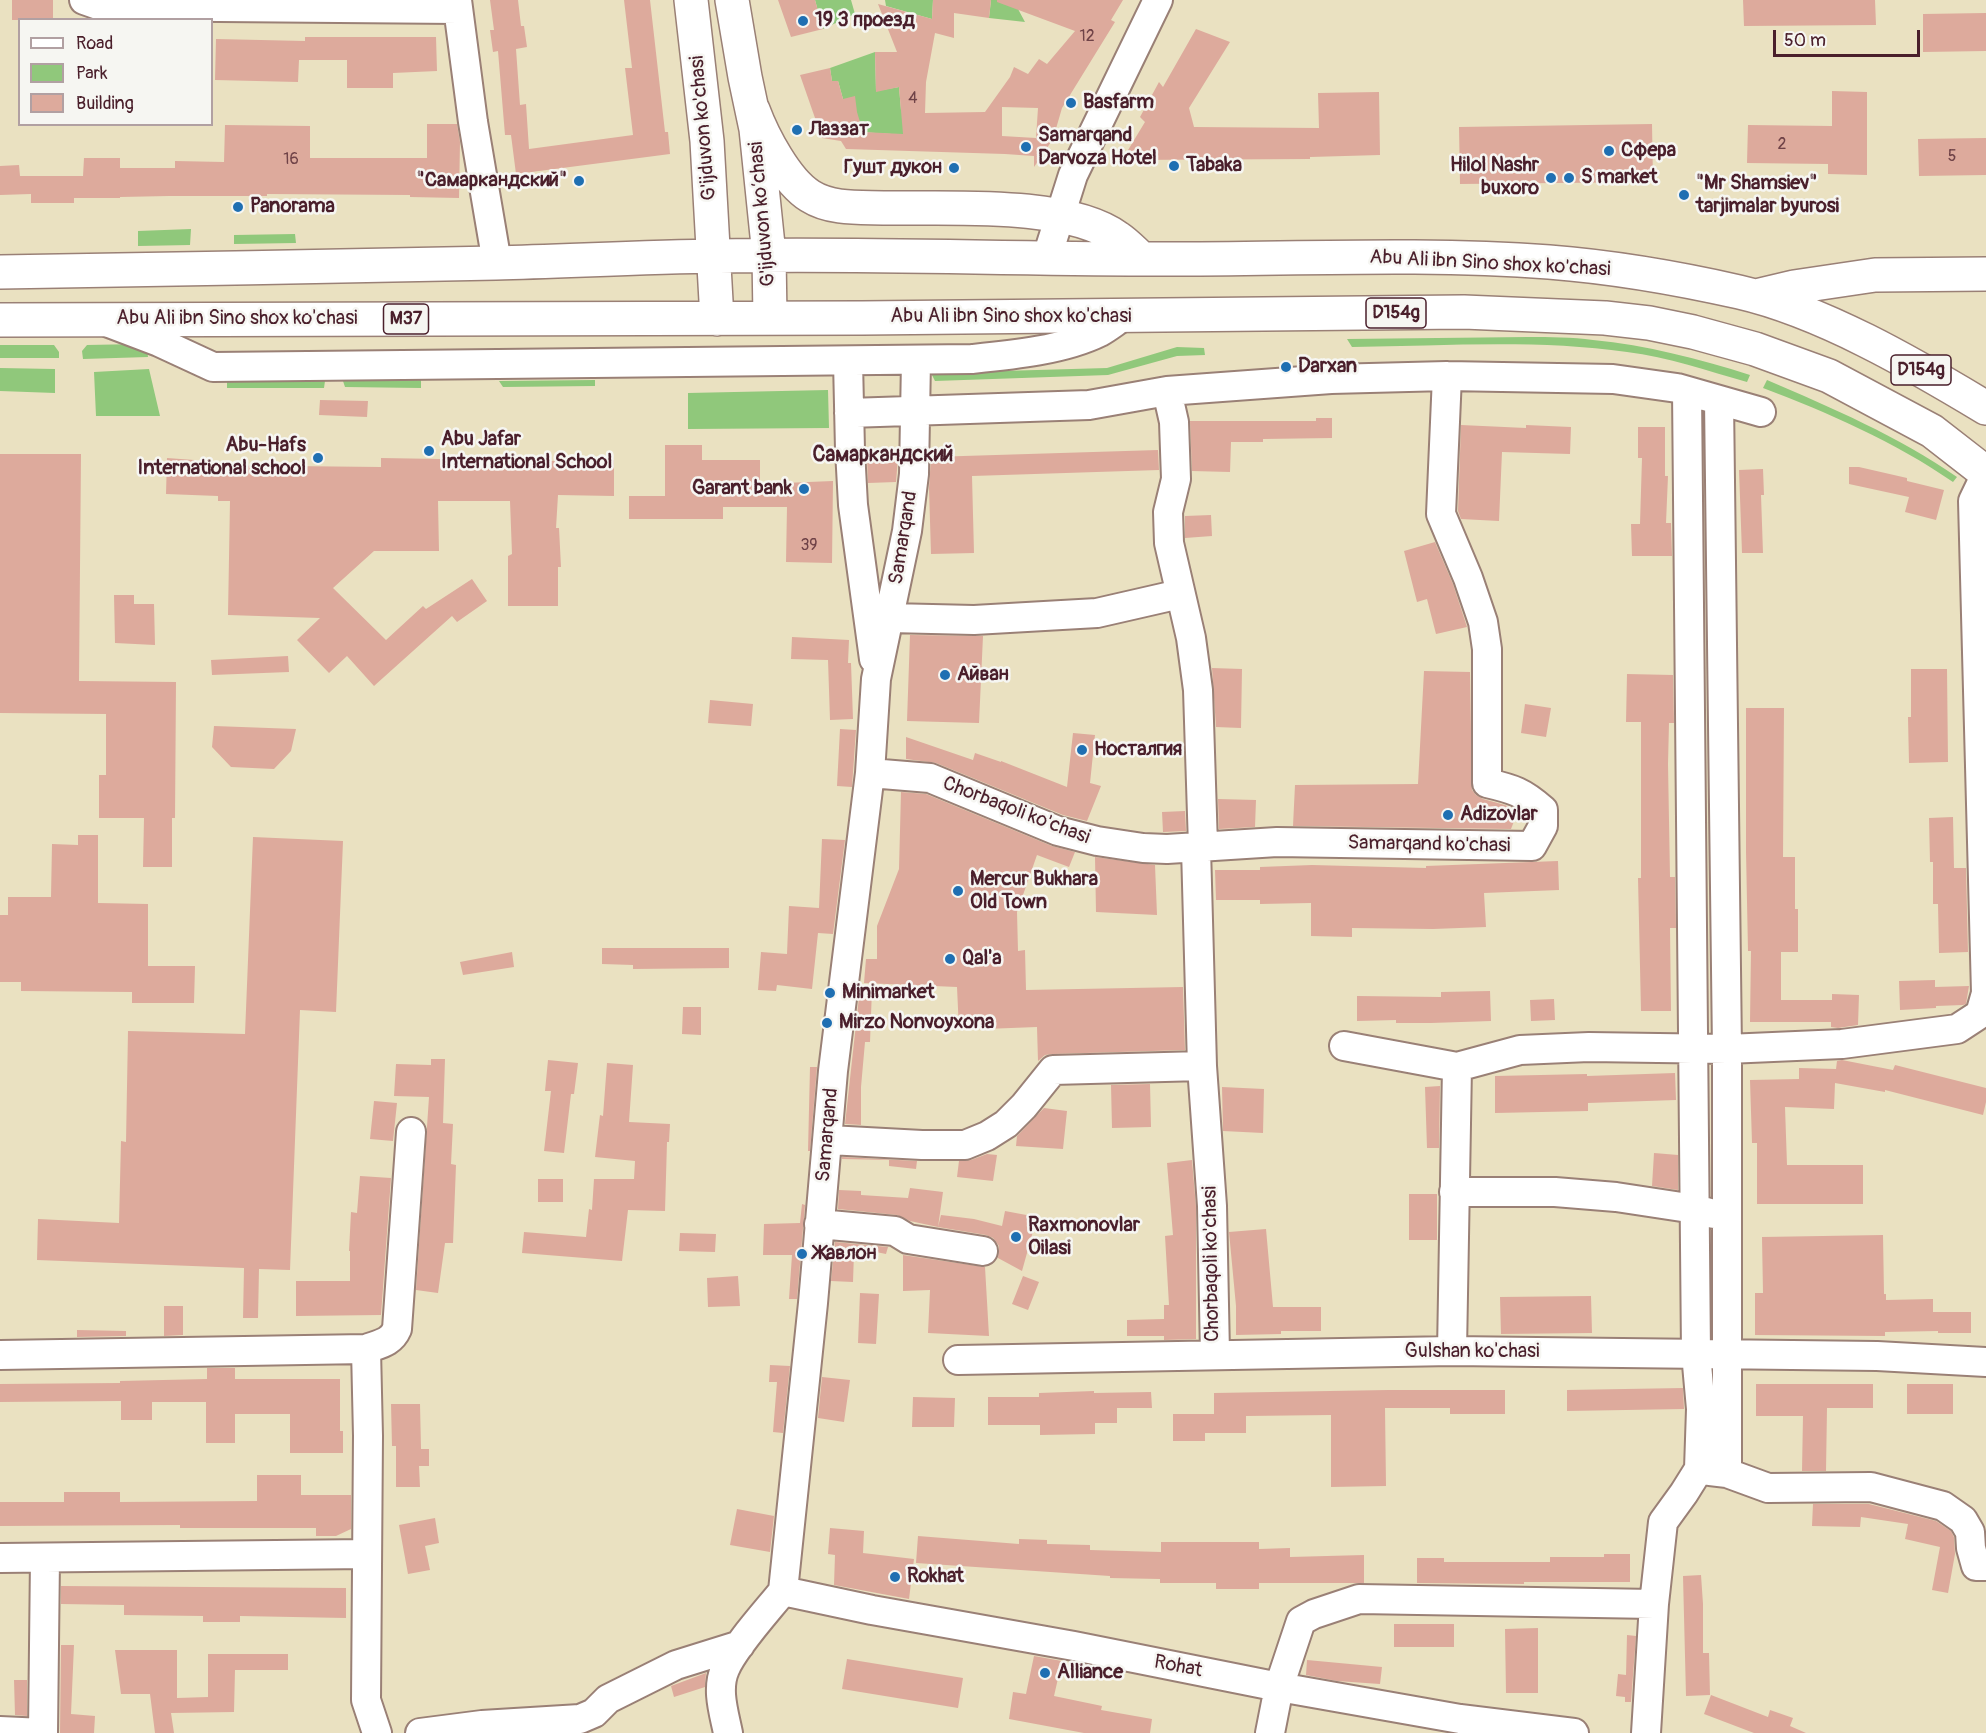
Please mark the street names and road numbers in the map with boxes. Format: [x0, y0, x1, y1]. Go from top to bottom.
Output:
street label: G'ijduvon ko'chasi [686, 55, 722, 201]
street label: G'ijduvon ko‘chasi [745, 141, 781, 287]
street label: Abu Ali ibn Sino shox ko'chasi [1369, 246, 1611, 282]
road number: D154g [1366, 298, 1426, 328]
road number: M37 [384, 304, 428, 334]
street label: Abu Ali ibn Sino shox ko'chasi [890, 305, 1132, 329]
street label: Abu Ali ibn Sino shox ko'chasi [116, 307, 358, 331]
road number: D154g [1891, 355, 1951, 385]
street label: Samarqand [885, 490, 923, 586]
street label: Chorbaqoli ko'chasi [939, 772, 1093, 850]
street label: Samarqand ko'chasi [1347, 832, 1511, 858]
street label: Samarqand [812, 1087, 844, 1183]
street label: Chorbaqoli ko'chasi [1199, 1186, 1225, 1342]
street label: Gulshan ko'chasi [1404, 1340, 1540, 1364]
street label: Rohat [1152, 1651, 1204, 1683]

